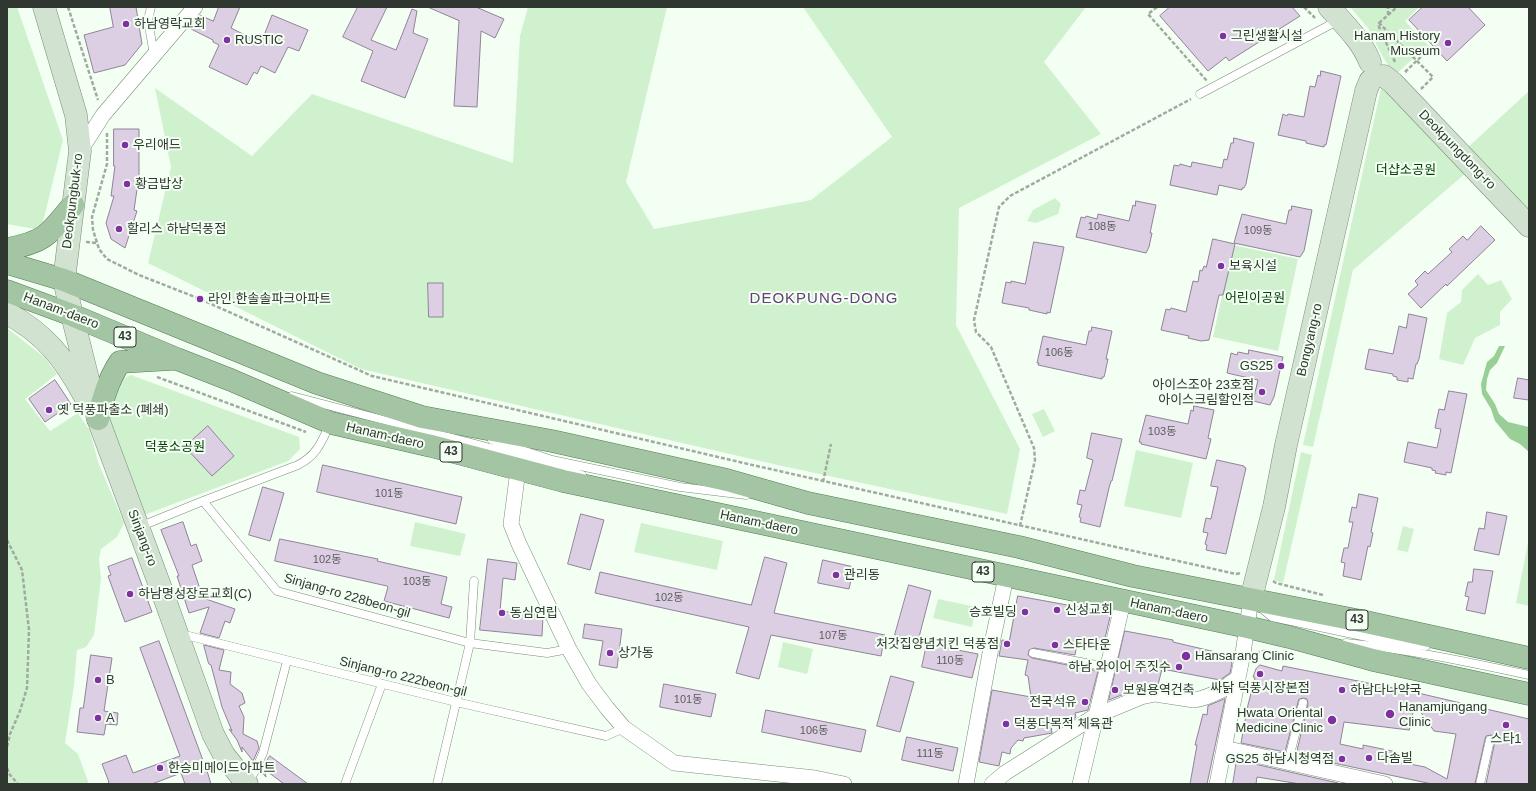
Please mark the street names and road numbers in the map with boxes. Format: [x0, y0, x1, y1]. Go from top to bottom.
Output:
street label: Deokpungdong-ro [1415, 107, 1499, 193]
street label: Deokpungbuk-ro [59, 152, 87, 250]
street label: Hanam-daero [21, 289, 101, 333]
street label: Bongyang-ro [1294, 302, 1326, 378]
road number: 43 [114, 327, 136, 347]
street label: Hanam-daero [345, 419, 425, 453]
road number: 43 [440, 442, 462, 462]
street label: Hanam-daero [719, 507, 799, 539]
street label: Sinjang-ro [124, 508, 160, 568]
road number: 43 [972, 562, 994, 582]
street label: Sinjang-ro 228beon-gil [282, 570, 412, 622]
street label: Hanam-daero [1129, 595, 1209, 627]
road number: 43 [1346, 610, 1368, 630]
street label: Sinjang-ro 222beon-gil [338, 654, 468, 700]

